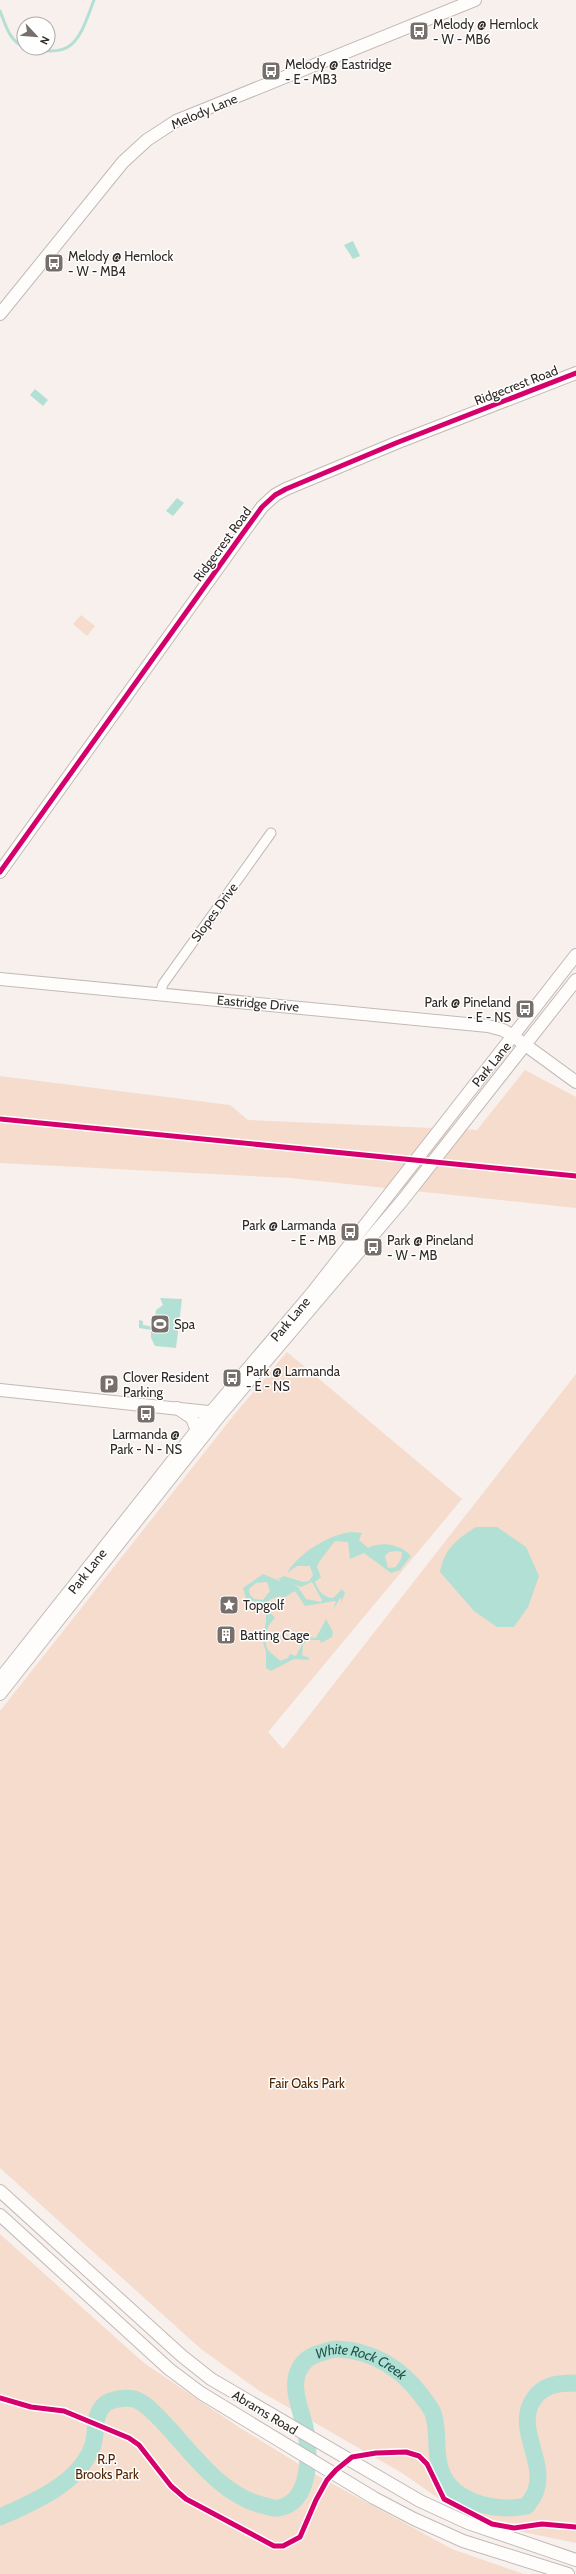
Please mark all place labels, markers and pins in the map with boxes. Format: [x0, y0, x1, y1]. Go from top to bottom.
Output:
place label: Melody @ Hemlock - W - MB6 [433, 16, 538, 47]
bus stop icon: Melody @ Hemlock - W - MB6 [408, 20, 430, 42]
place label: Melody @ Eastridge - E - MB3 [285, 56, 392, 87]
bus stop icon: Melody @ Eastridge - E - MB3 [260, 60, 282, 82]
place label: Melody @ Hemlock - W - MB4 [68, 248, 173, 279]
bus stop icon: Melody @ Hemlock - W - MB4 [43, 252, 65, 274]
place label: Park @ Pineland - E - NS [424, 994, 511, 1025]
bus stop icon: Park @ Pineland - E - NS [514, 998, 536, 1020]
place label: Park @ Larmanda - E - MB [242, 1217, 337, 1248]
bus stop icon: Park @ Larmanda - E - MB [339, 1221, 361, 1243]
place label: Park @ Pineland - W - MB [387, 1232, 474, 1263]
bus stop icon: Park @ Pineland - W - MB [362, 1236, 384, 1258]
sports icon: Spa [149, 1313, 171, 1335]
place label: Spa [174, 1316, 196, 1332]
place label: Park @ Larmanda - E - NS [246, 1363, 341, 1394]
bus stop icon: Park @ Larmanda - E - NS [221, 1367, 243, 1389]
place label: Clover Resident Parking [123, 1369, 209, 1400]
parking icon: Clover Resident Parking [98, 1373, 120, 1395]
bus stop icon: Larmanda @ Park - N - NS [135, 1403, 157, 1425]
place label: Larmanda @ Park - N - NS [110, 1426, 182, 1457]
place icon: Topgolf [218, 1594, 240, 1616]
place label: Topgolf [243, 1597, 285, 1613]
building icon: Batting Cage [215, 1624, 237, 1646]
place label: Batting Cage [240, 1627, 310, 1643]

